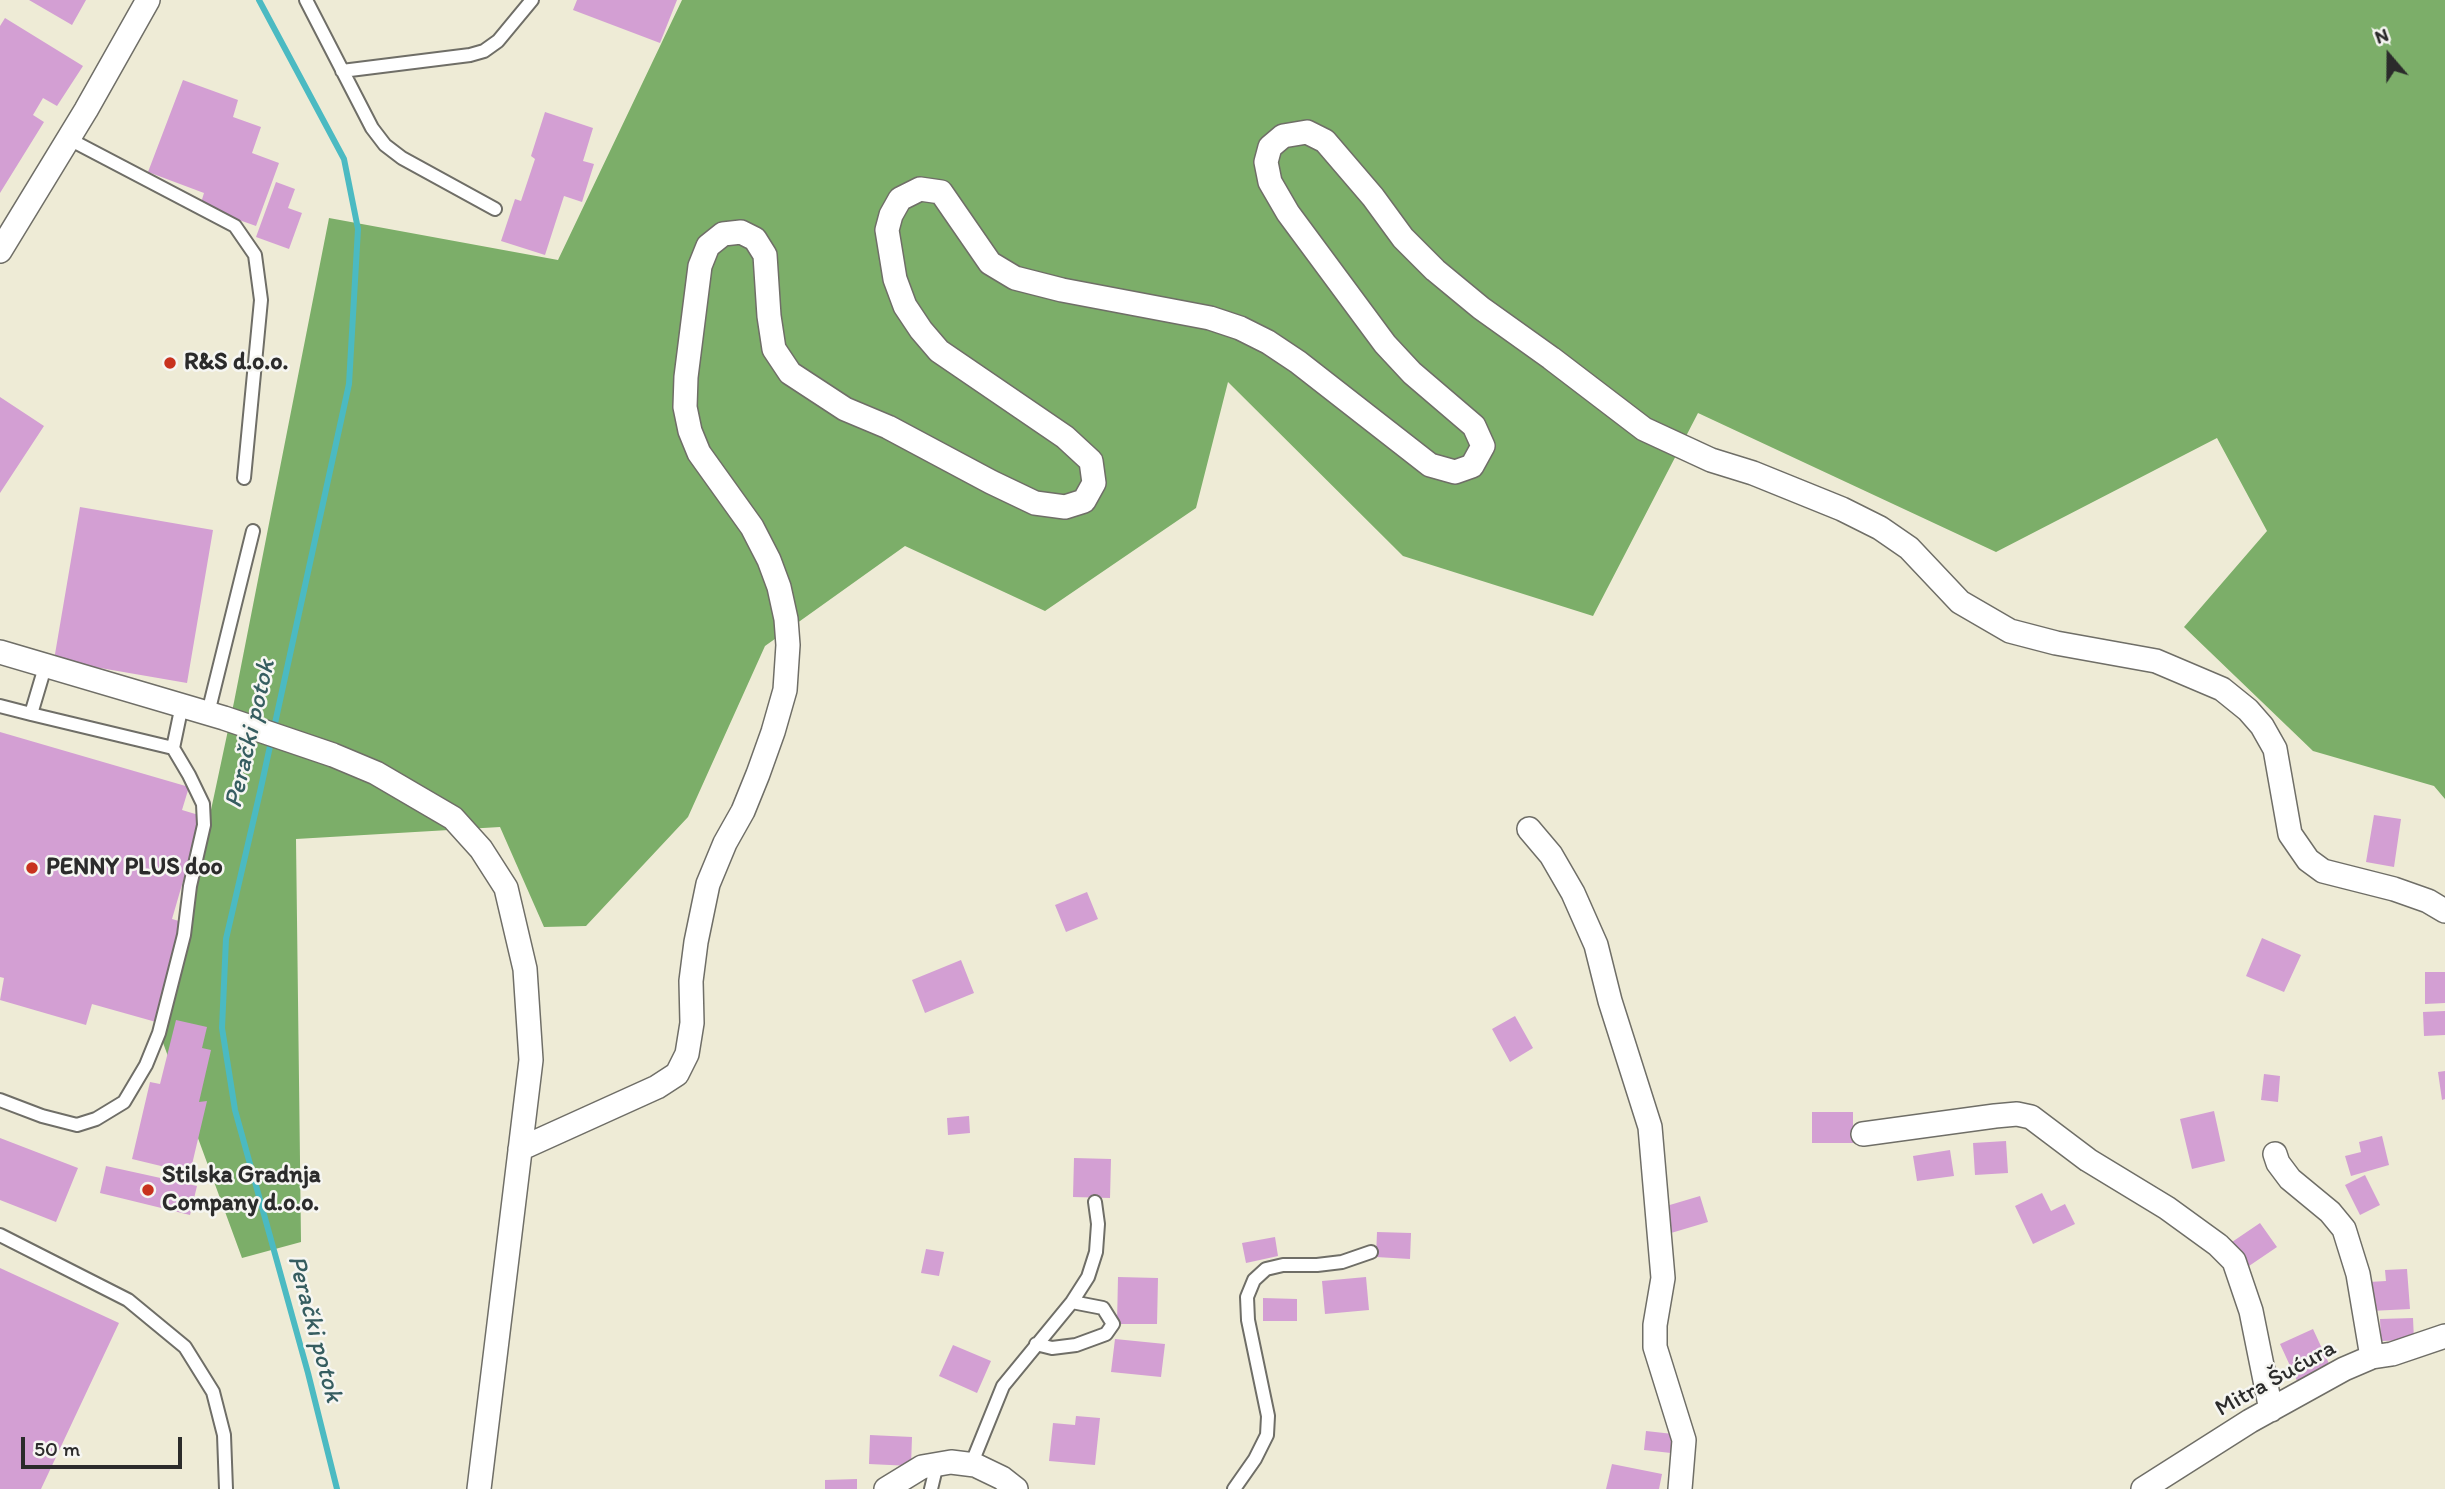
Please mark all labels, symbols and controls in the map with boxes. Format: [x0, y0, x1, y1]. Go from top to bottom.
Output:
north arrow [2354, 21, 2424, 91]
text: N [2372, 23, 2392, 49]
place label: R&S d.o.o. [184, 349, 288, 377]
marker: R&S d.o.o. [162, 355, 178, 371]
water label: Perački potok [219, 657, 283, 811]
place label: PENNY PLUS doo [46, 854, 223, 882]
marker: PENNY PLUS doo [24, 860, 40, 876]
place label: Stilska Gradnja Company d.o.o. [162, 1162, 321, 1218]
marker: Stilska Gradnja Company d.o.o. [140, 1182, 156, 1198]
water label: Perački potok [279, 1252, 349, 1406]
street label: Mitra Šućura [2211, 1334, 2341, 1424]
scale bar [24, 1422, 186, 1466]
text: 50 m [34, 1436, 80, 1461]

